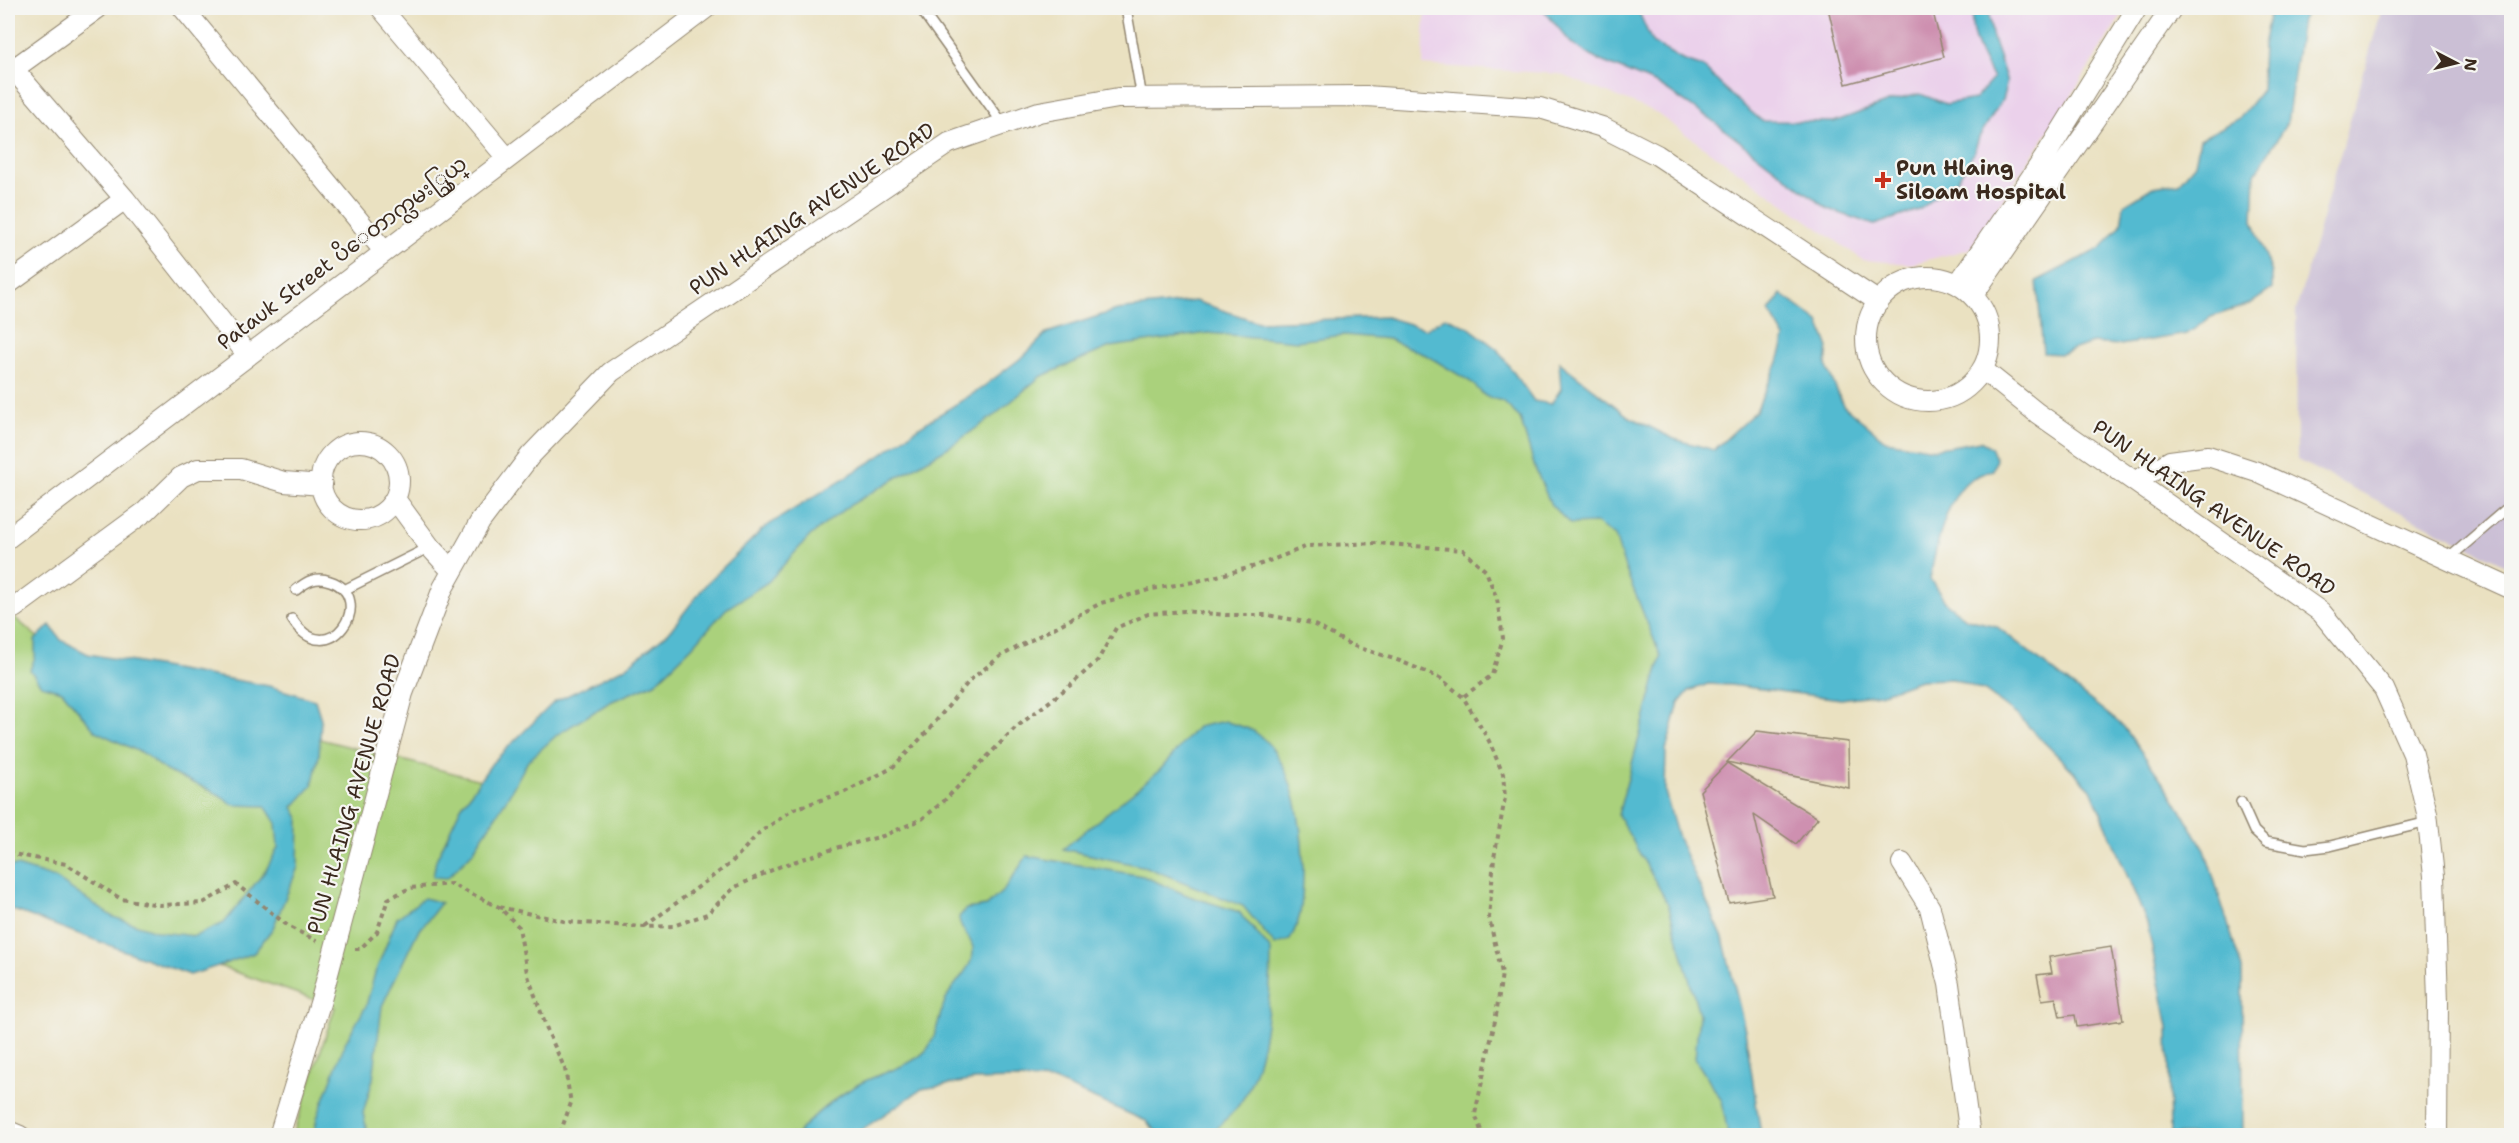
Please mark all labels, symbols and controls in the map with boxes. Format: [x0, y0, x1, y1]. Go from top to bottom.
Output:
north arrow [2426, 33, 2486, 93]
text: N [2459, 57, 2482, 72]
street label: PUN HLAING AVENUE ROAD [684, 116, 940, 302]
street label: Patauk Street ပိေတာက္လမး္သြယ္ [210, 148, 474, 359]
place label: Pun Hlaing Siloam Hospital [1896, 154, 2066, 206]
marker: Pun Hlaing Siloam Hospital [1874, 171, 1892, 189]
street label: PUN HLAING AVENUE ROAD [2087, 413, 2341, 603]
street label: PUN HLAING AVENUE ROAD [301, 651, 407, 937]

